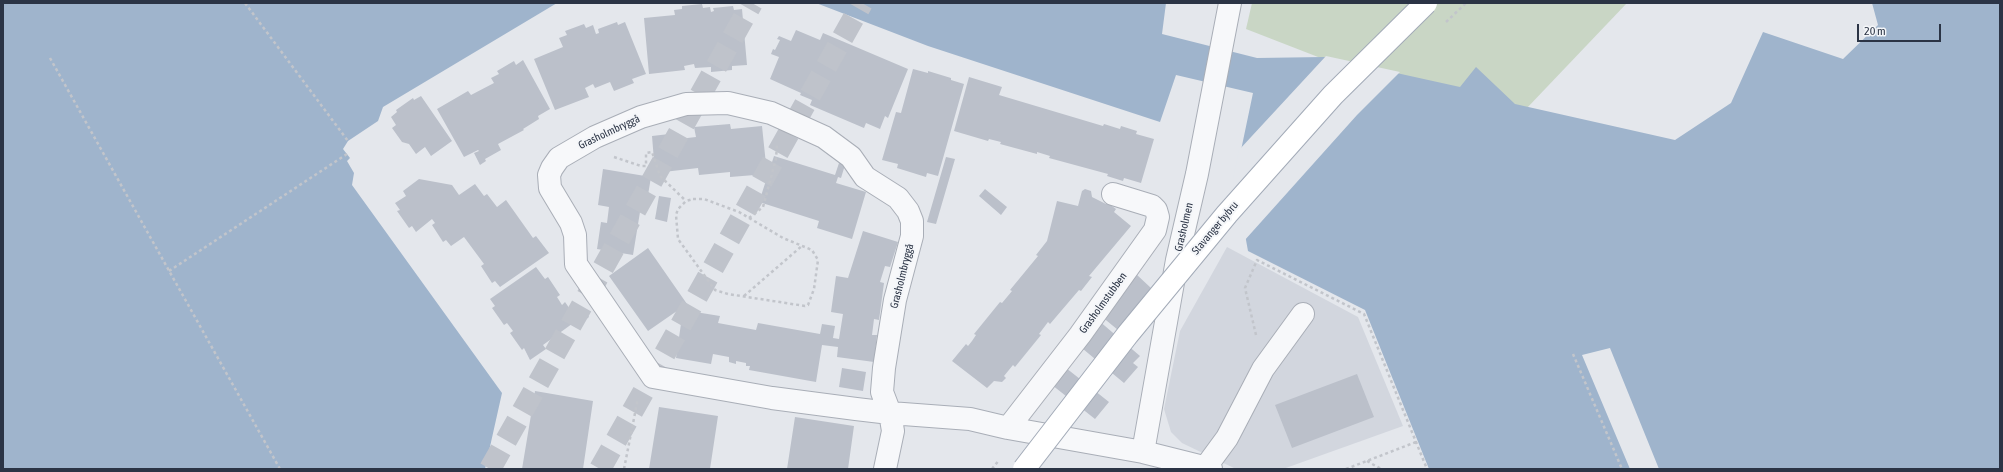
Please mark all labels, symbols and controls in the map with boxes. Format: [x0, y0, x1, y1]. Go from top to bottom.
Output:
scale bar [1859, 16, 1943, 42]
text: 20 m [1864, 24, 1886, 38]
street label: Grasholmbryggå [576, 112, 642, 152]
street label: Stavanger bybru [1189, 199, 1241, 257]
street label: Grasholmen [1172, 201, 1196, 253]
street label: Grasholmbryggå [888, 242, 916, 310]
street label: Grasholmstubben [1076, 270, 1130, 336]

